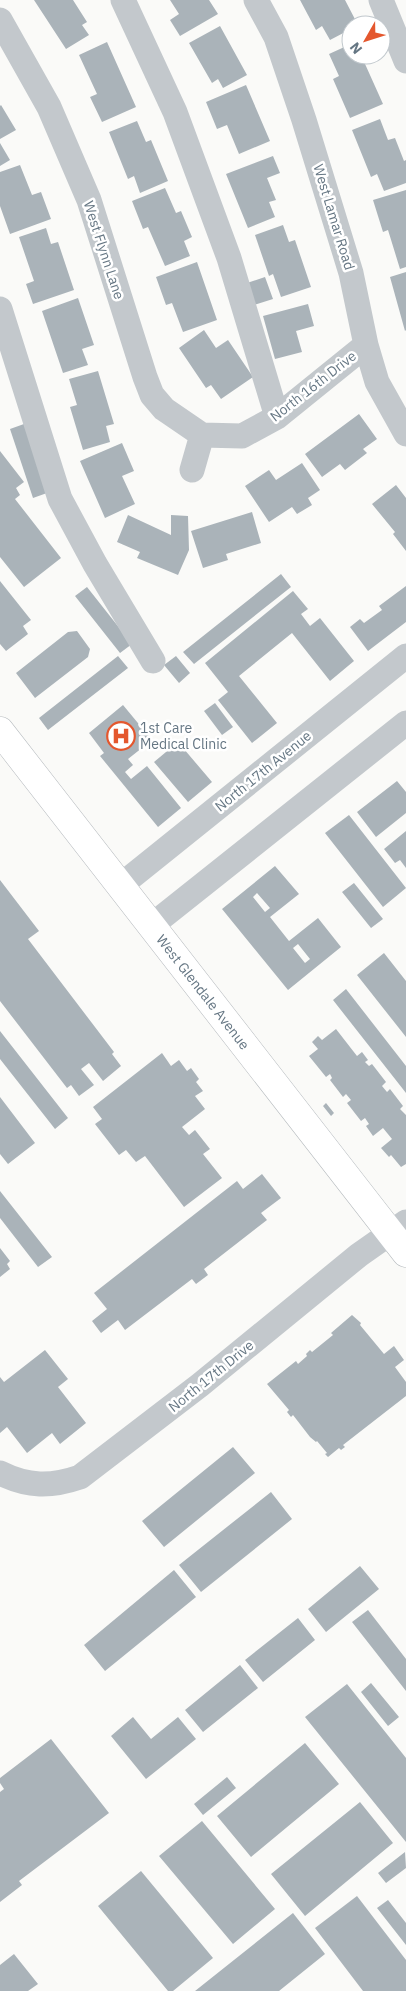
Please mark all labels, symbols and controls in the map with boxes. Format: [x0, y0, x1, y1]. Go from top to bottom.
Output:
north arrow [341, 15, 391, 65]
text: N [346, 39, 366, 58]
street label: West Lamar Road [309, 162, 359, 272]
street label: West Flynn Lane [80, 198, 129, 302]
street label: North 16th Drive [266, 347, 360, 425]
place label: 1st Care Medical Clinic [140, 719, 227, 753]
hospital icon: 1st Care Medical Clinic [106, 721, 136, 751]
street label: North 17th Avenue [211, 726, 315, 815]
street label: West Glendale Avenue [152, 931, 254, 1053]
street label: North 17th Drive [165, 1336, 258, 1416]

